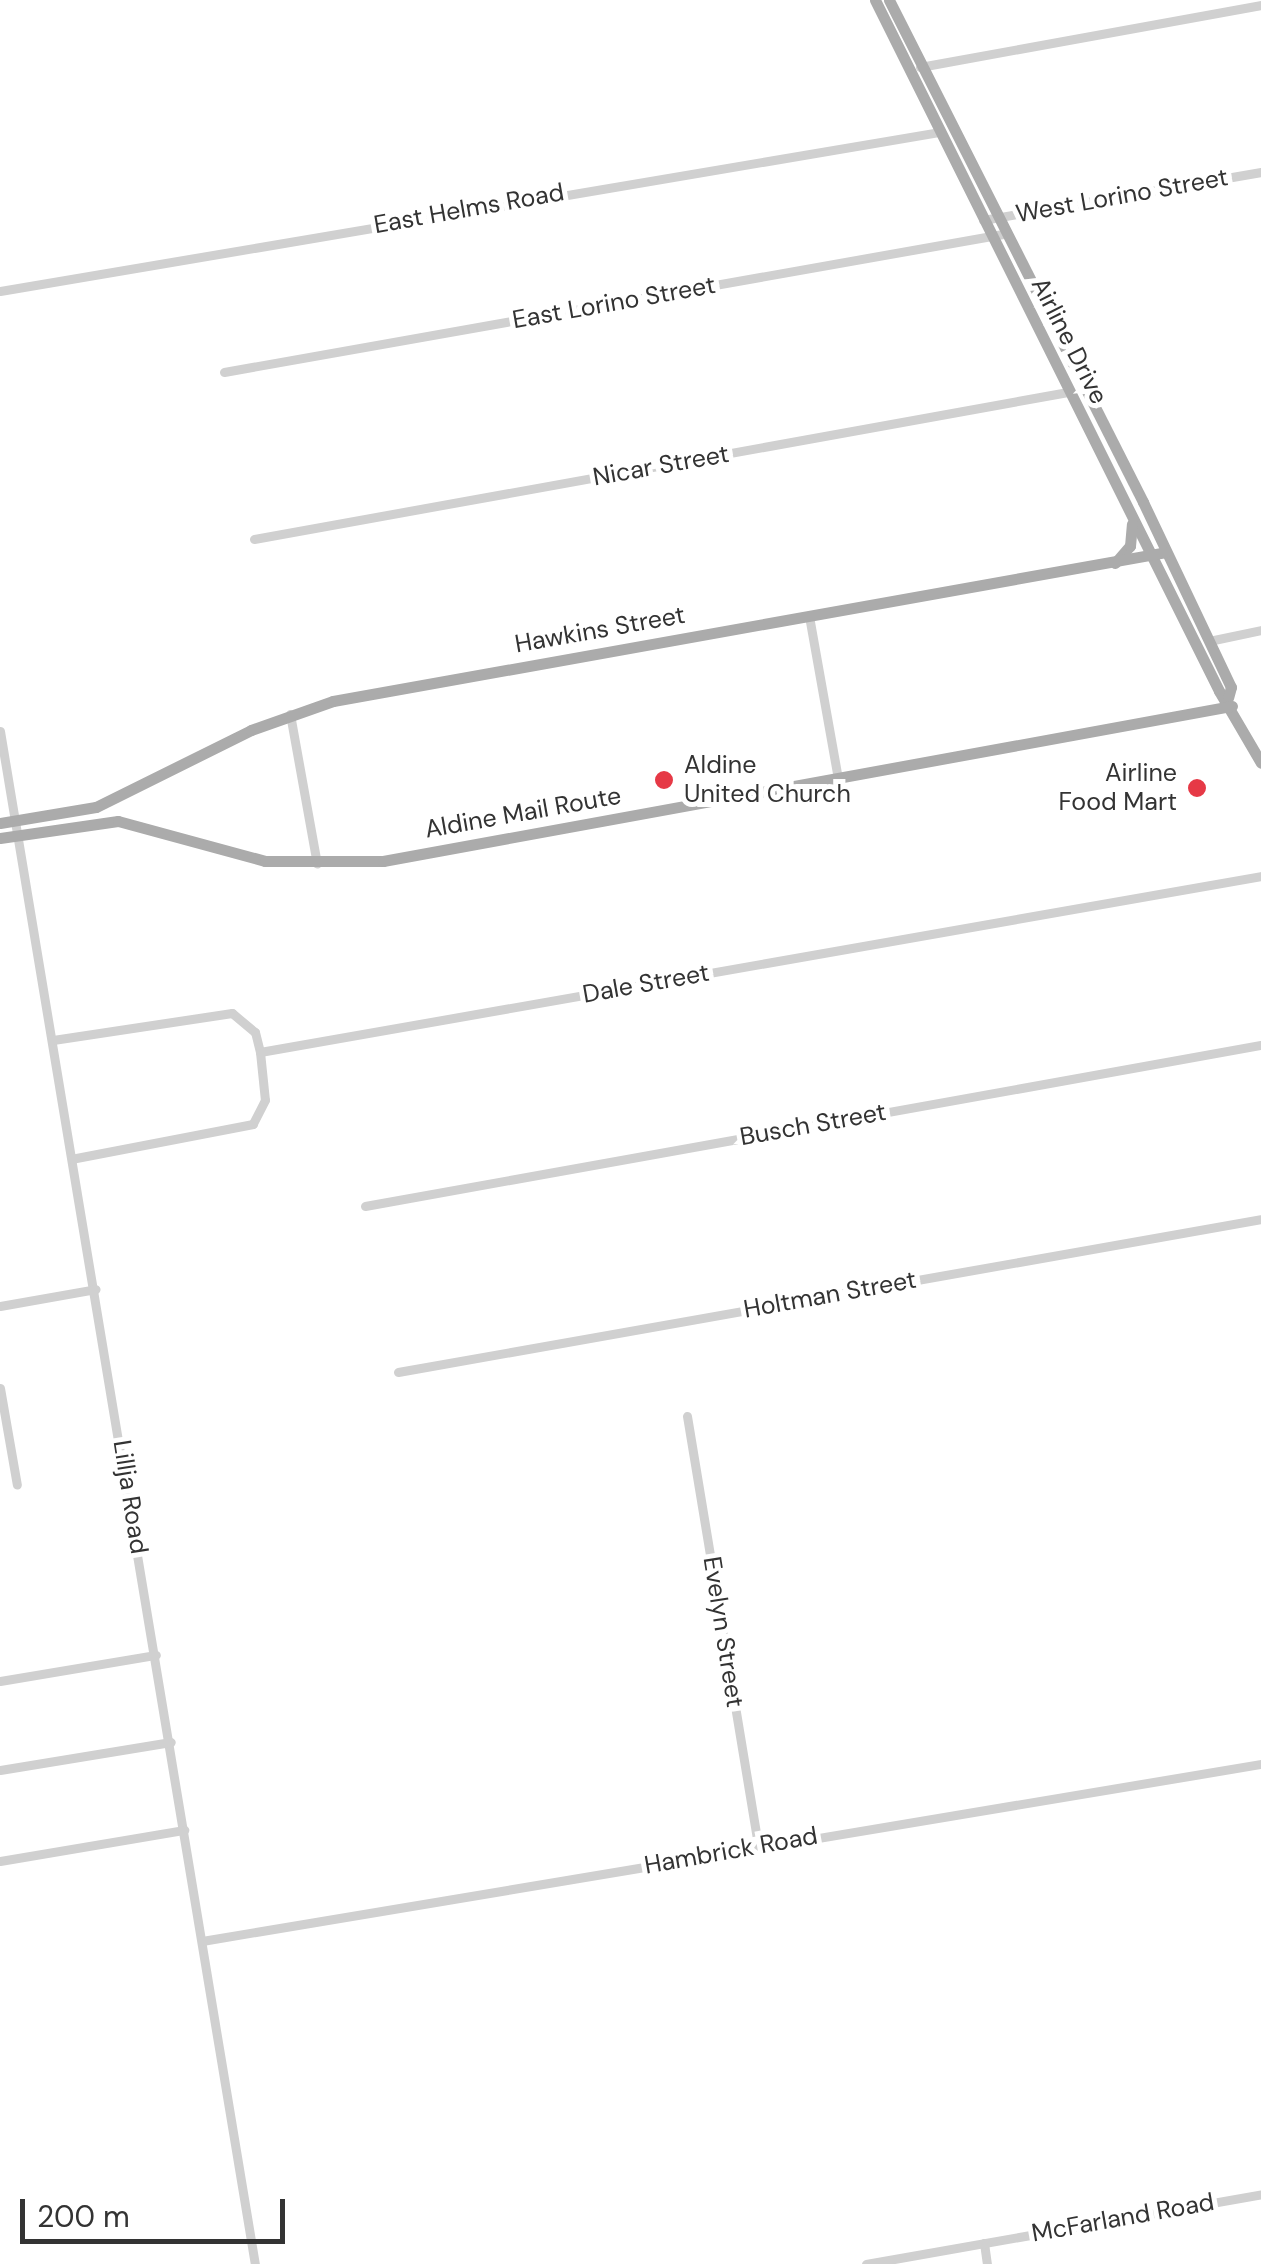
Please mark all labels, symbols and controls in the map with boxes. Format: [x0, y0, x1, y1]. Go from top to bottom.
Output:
street label: West Lorino Street [1014, 163, 1230, 229]
street label: East Helms Road [372, 178, 566, 240]
street label: East Lorino Street [510, 270, 718, 336]
street label: Airline Drive [1024, 273, 1114, 409]
street label: Nicar Street [590, 439, 732, 493]
street label: Hawkins Street [512, 600, 688, 660]
place label: Aldine United Church [684, 751, 851, 810]
place label: Airline Food Mart [1059, 759, 1177, 818]
marker: Aldine United Church [653, 769, 675, 791]
marker: Airline Food Mart [1186, 777, 1208, 799]
street label: Aldine Mail Route [423, 781, 623, 845]
street label: Dale Street [580, 958, 712, 1010]
street label: Busch Street [737, 1097, 889, 1153]
street label: Holtman Street [741, 1265, 919, 1325]
street label: Lillja Road [106, 1438, 154, 1556]
street label: Evelyn Street [696, 1554, 750, 1710]
street label: Hambrick Road [642, 1821, 820, 1881]
scale bar [25, 2179, 290, 2241]
street label: McFarland Road [1029, 2187, 1217, 2249]
text: 200 m [37, 2197, 130, 2236]

